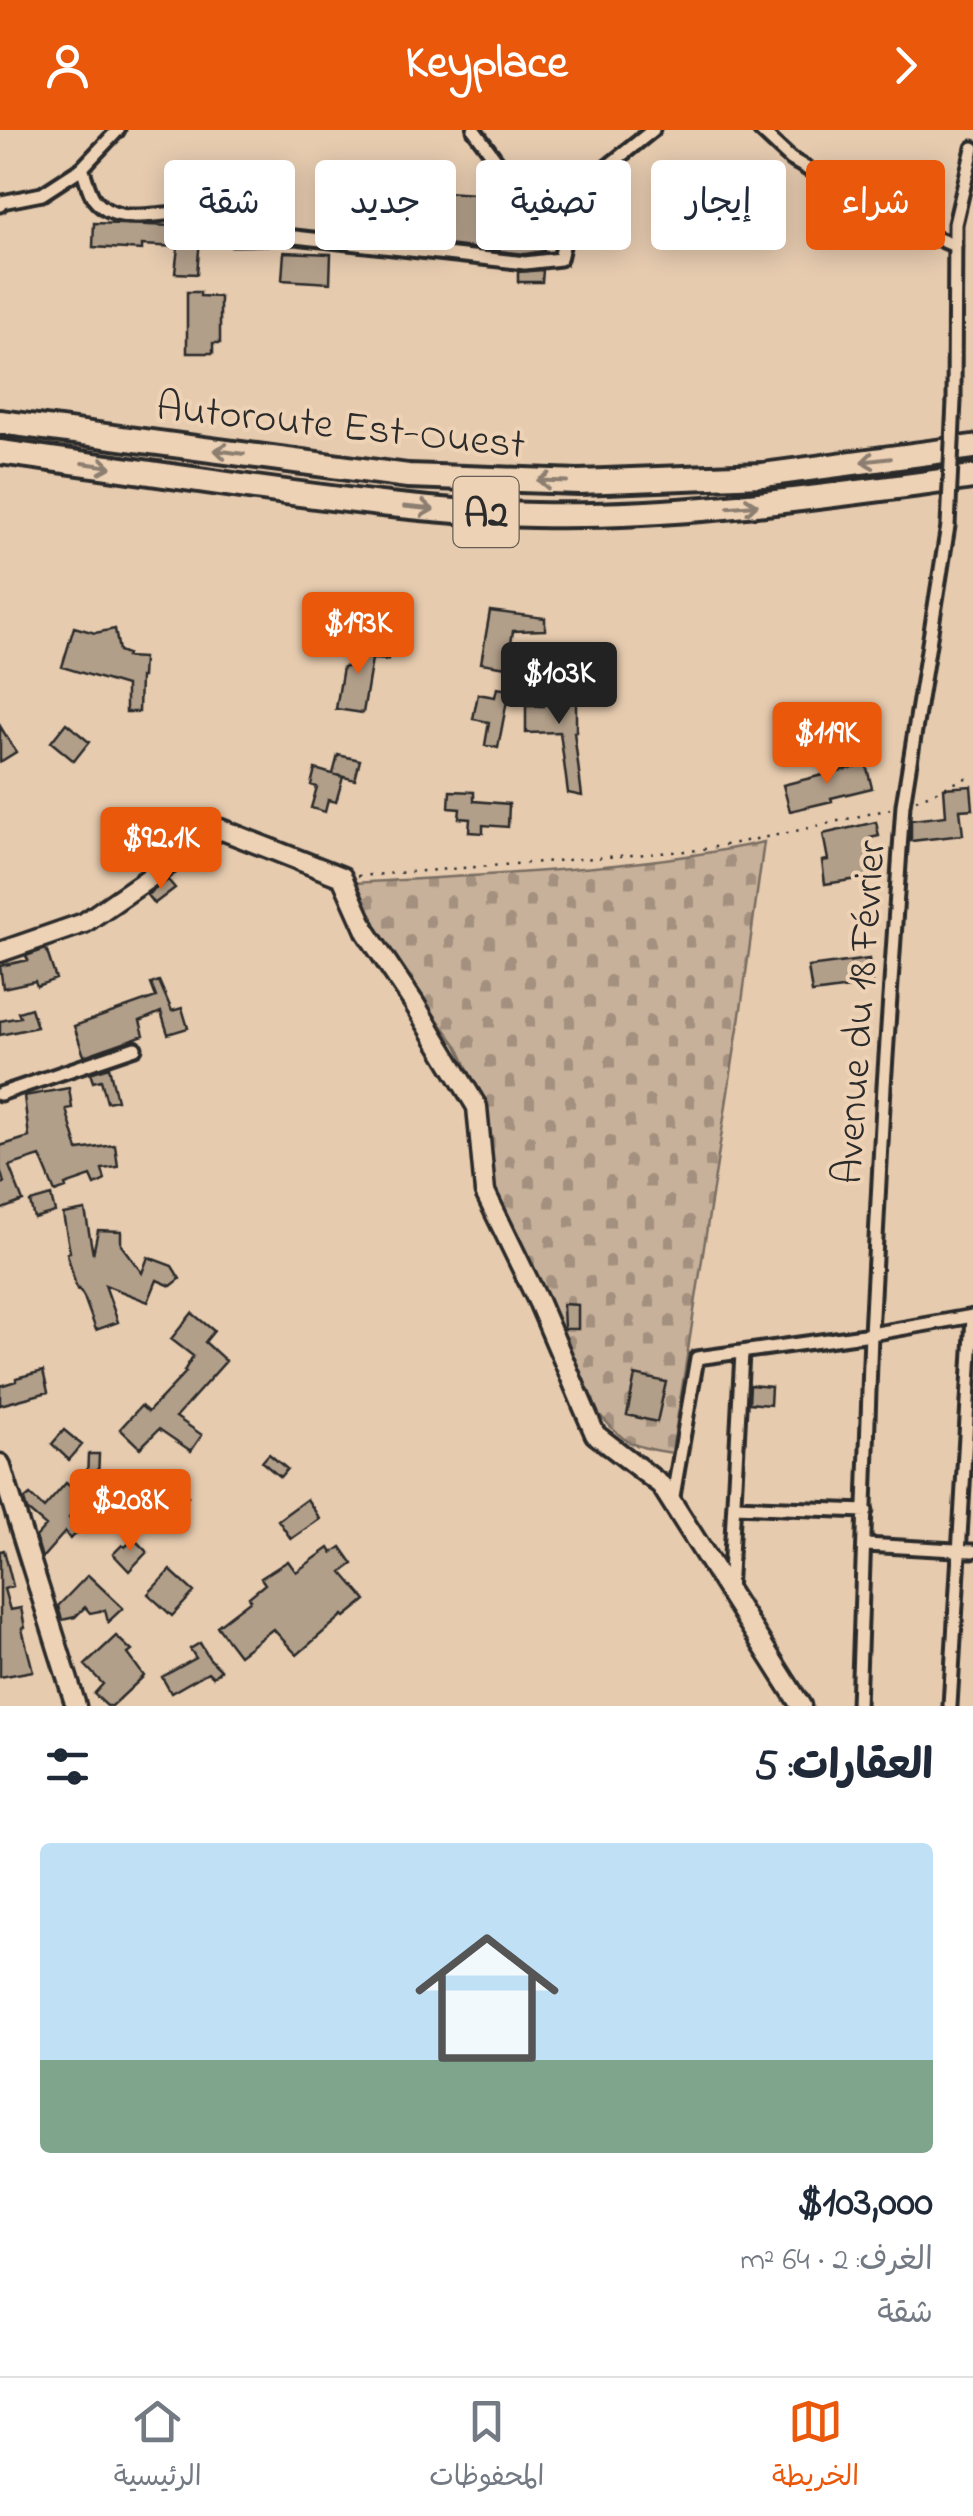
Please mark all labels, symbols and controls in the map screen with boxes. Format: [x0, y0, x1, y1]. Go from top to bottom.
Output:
text: Keyplace [405, 32, 568, 98]
icon: person [40, 38, 95, 93]
icon: forward [878, 38, 933, 93]
chip: شقة [164, 160, 295, 250]
chip: جديد [315, 160, 456, 250]
chip: تصفية [476, 160, 631, 250]
chip: إيجار [651, 160, 786, 250]
chip: شراء [806, 160, 945, 250]
street label: Autoroute Est-Ouest [153, 378, 528, 477]
one-way arrow [213, 443, 246, 461]
one-way arrow [861, 451, 893, 470]
one-way arrow [80, 457, 112, 475]
one-way arrow [537, 471, 569, 490]
road number: A2 [454, 477, 518, 547]
one-way arrow [727, 497, 759, 516]
one-way arrow [402, 499, 434, 518]
pin: $193K [288, 592, 428, 677]
text: $193K [324, 601, 392, 648]
pin: $103K [489, 642, 629, 727]
text: $103K [523, 651, 595, 698]
pin: $119K [757, 702, 897, 787]
text: $119K [795, 711, 859, 758]
pin: $92.1K [80, 807, 242, 892]
text: $92.1K [122, 816, 200, 863]
street label: Avenue du 18 Février [819, 837, 904, 1186]
pin: $208K [60, 1469, 200, 1554]
text: $208K [92, 1478, 168, 1525]
text: العقارات: 5 [754, 1737, 933, 1798]
icon: filters [40, 1739, 95, 1794]
icon: home [397, 1908, 577, 2088]
text: $103,000 [797, 2173, 933, 2234]
text: الغرف: 2 · 64 m² [740, 2238, 933, 2285]
text: شقة [877, 2291, 933, 2338]
tab: الرئيسية [114, 2394, 202, 2500]
tab: المحفوظات [429, 2394, 544, 2500]
tab: الخريطة [772, 2394, 859, 2500]

